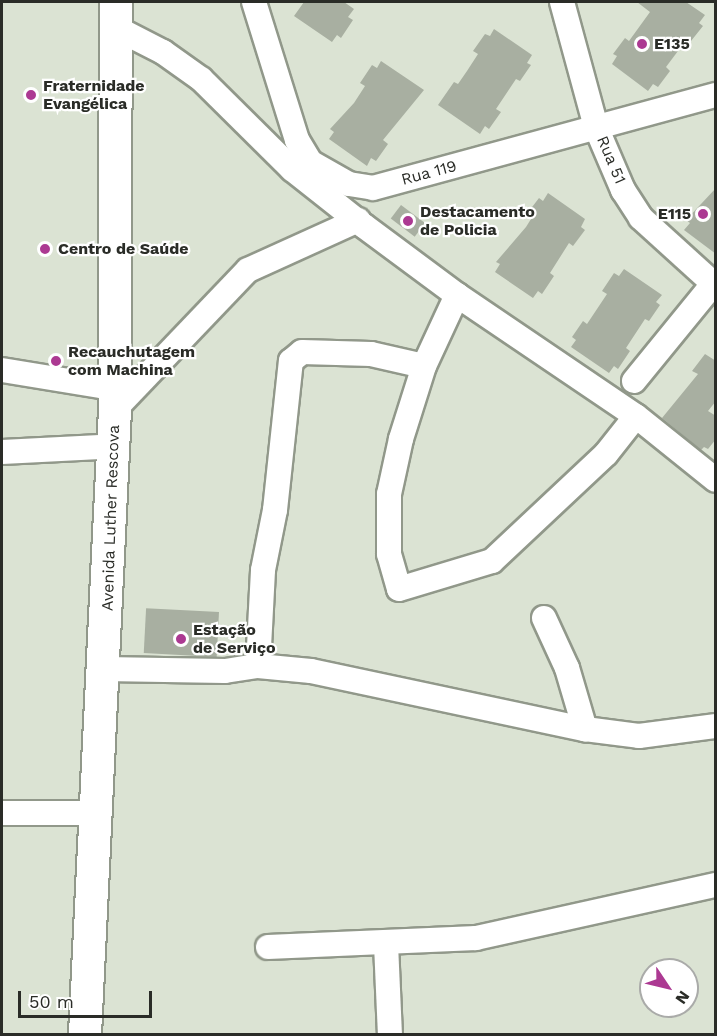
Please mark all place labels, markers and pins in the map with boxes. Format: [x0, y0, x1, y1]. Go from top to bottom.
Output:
place label: E135 [654, 34, 690, 54]
marker: E135 [635, 37, 649, 51]
place label: Fraternidade Evangélica [43, 76, 145, 114]
marker: Fraternidade Evangélica [24, 88, 38, 102]
place label: Destacamento de Policia [420, 202, 535, 240]
place label: E115 [658, 204, 691, 224]
marker: E115 [696, 207, 710, 221]
marker: Destacamento de Policia [401, 214, 415, 228]
place label: Centro de Saúde [58, 239, 189, 259]
marker: Centro de Saúde [36, 240, 54, 258]
place label: Recauchutagem com Machina [68, 342, 195, 380]
marker: Recauchutagem com Machina [49, 354, 63, 368]
place label: Estação de Serviço [193, 620, 276, 658]
marker: Estação de Serviço [174, 632, 188, 646]

